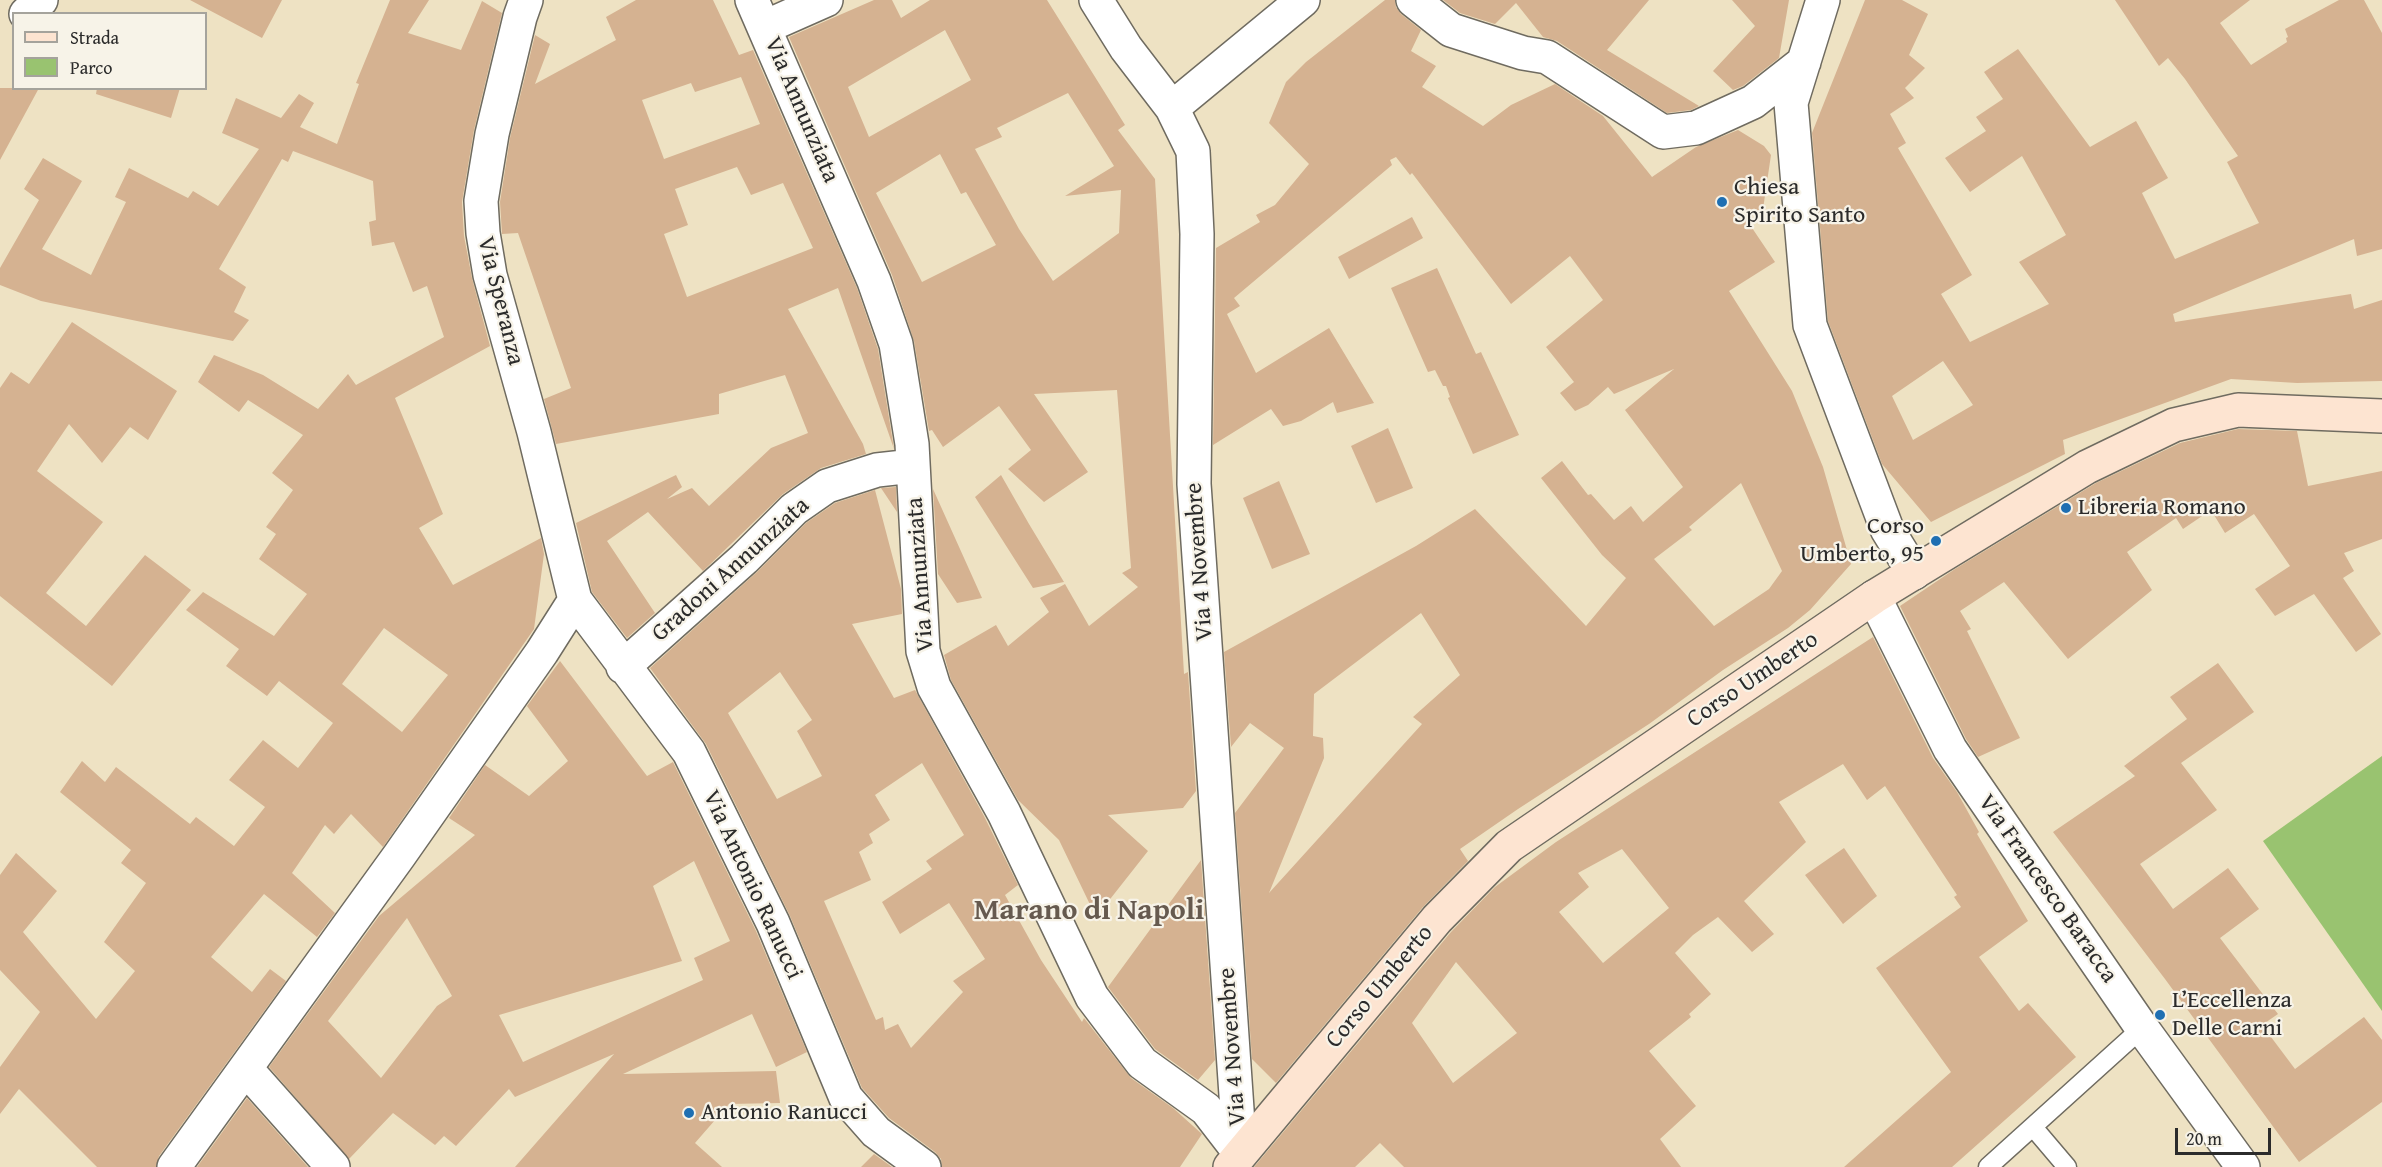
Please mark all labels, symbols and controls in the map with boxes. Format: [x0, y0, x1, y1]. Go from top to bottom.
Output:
legend [12, 12, 207, 90]
text: Strada [70, 24, 119, 51]
street label: Via Annunziata [757, 33, 845, 187]
text: Parco [70, 54, 113, 81]
place label: Chiesa Spirito Santo [1734, 174, 1865, 230]
marker: Chiesa Spirito Santo [1715, 195, 1729, 209]
street label: Via Speranza [470, 234, 530, 368]
street label: Via 4 Novembre [1180, 482, 1220, 642]
street label: Gradoni Annunziata [646, 492, 816, 648]
place label: Libreria Romano [2078, 494, 2246, 522]
street label: Via Annunziata [901, 496, 941, 654]
marker: Libreria Romano [2059, 501, 2073, 515]
place label: Corso Umberto, 95 [1800, 513, 1924, 569]
marker: Corso Umberto, 95 [1929, 534, 1943, 548]
street label: Corso Umberto [1682, 626, 1824, 734]
street label: Via Antonio Ranucci [696, 786, 808, 984]
street label: Via Francesco Baracca [1971, 789, 2123, 989]
district label: Marano di Napoli [974, 893, 1204, 929]
street label: Corso Umberto [1320, 920, 1440, 1054]
street label: Via 4 Novembre [1213, 967, 1253, 1127]
place label: L’Eccellenza Delle Carni [2172, 987, 2292, 1043]
marker: L’Eccellenza Delle Carni [2153, 1008, 2167, 1022]
place label: Antonio Ranucci [701, 1099, 867, 1127]
marker: Antonio Ranucci [682, 1106, 696, 1120]
scale bar [2178, 1116, 2274, 1154]
text: 20 m [2186, 1125, 2222, 1152]

